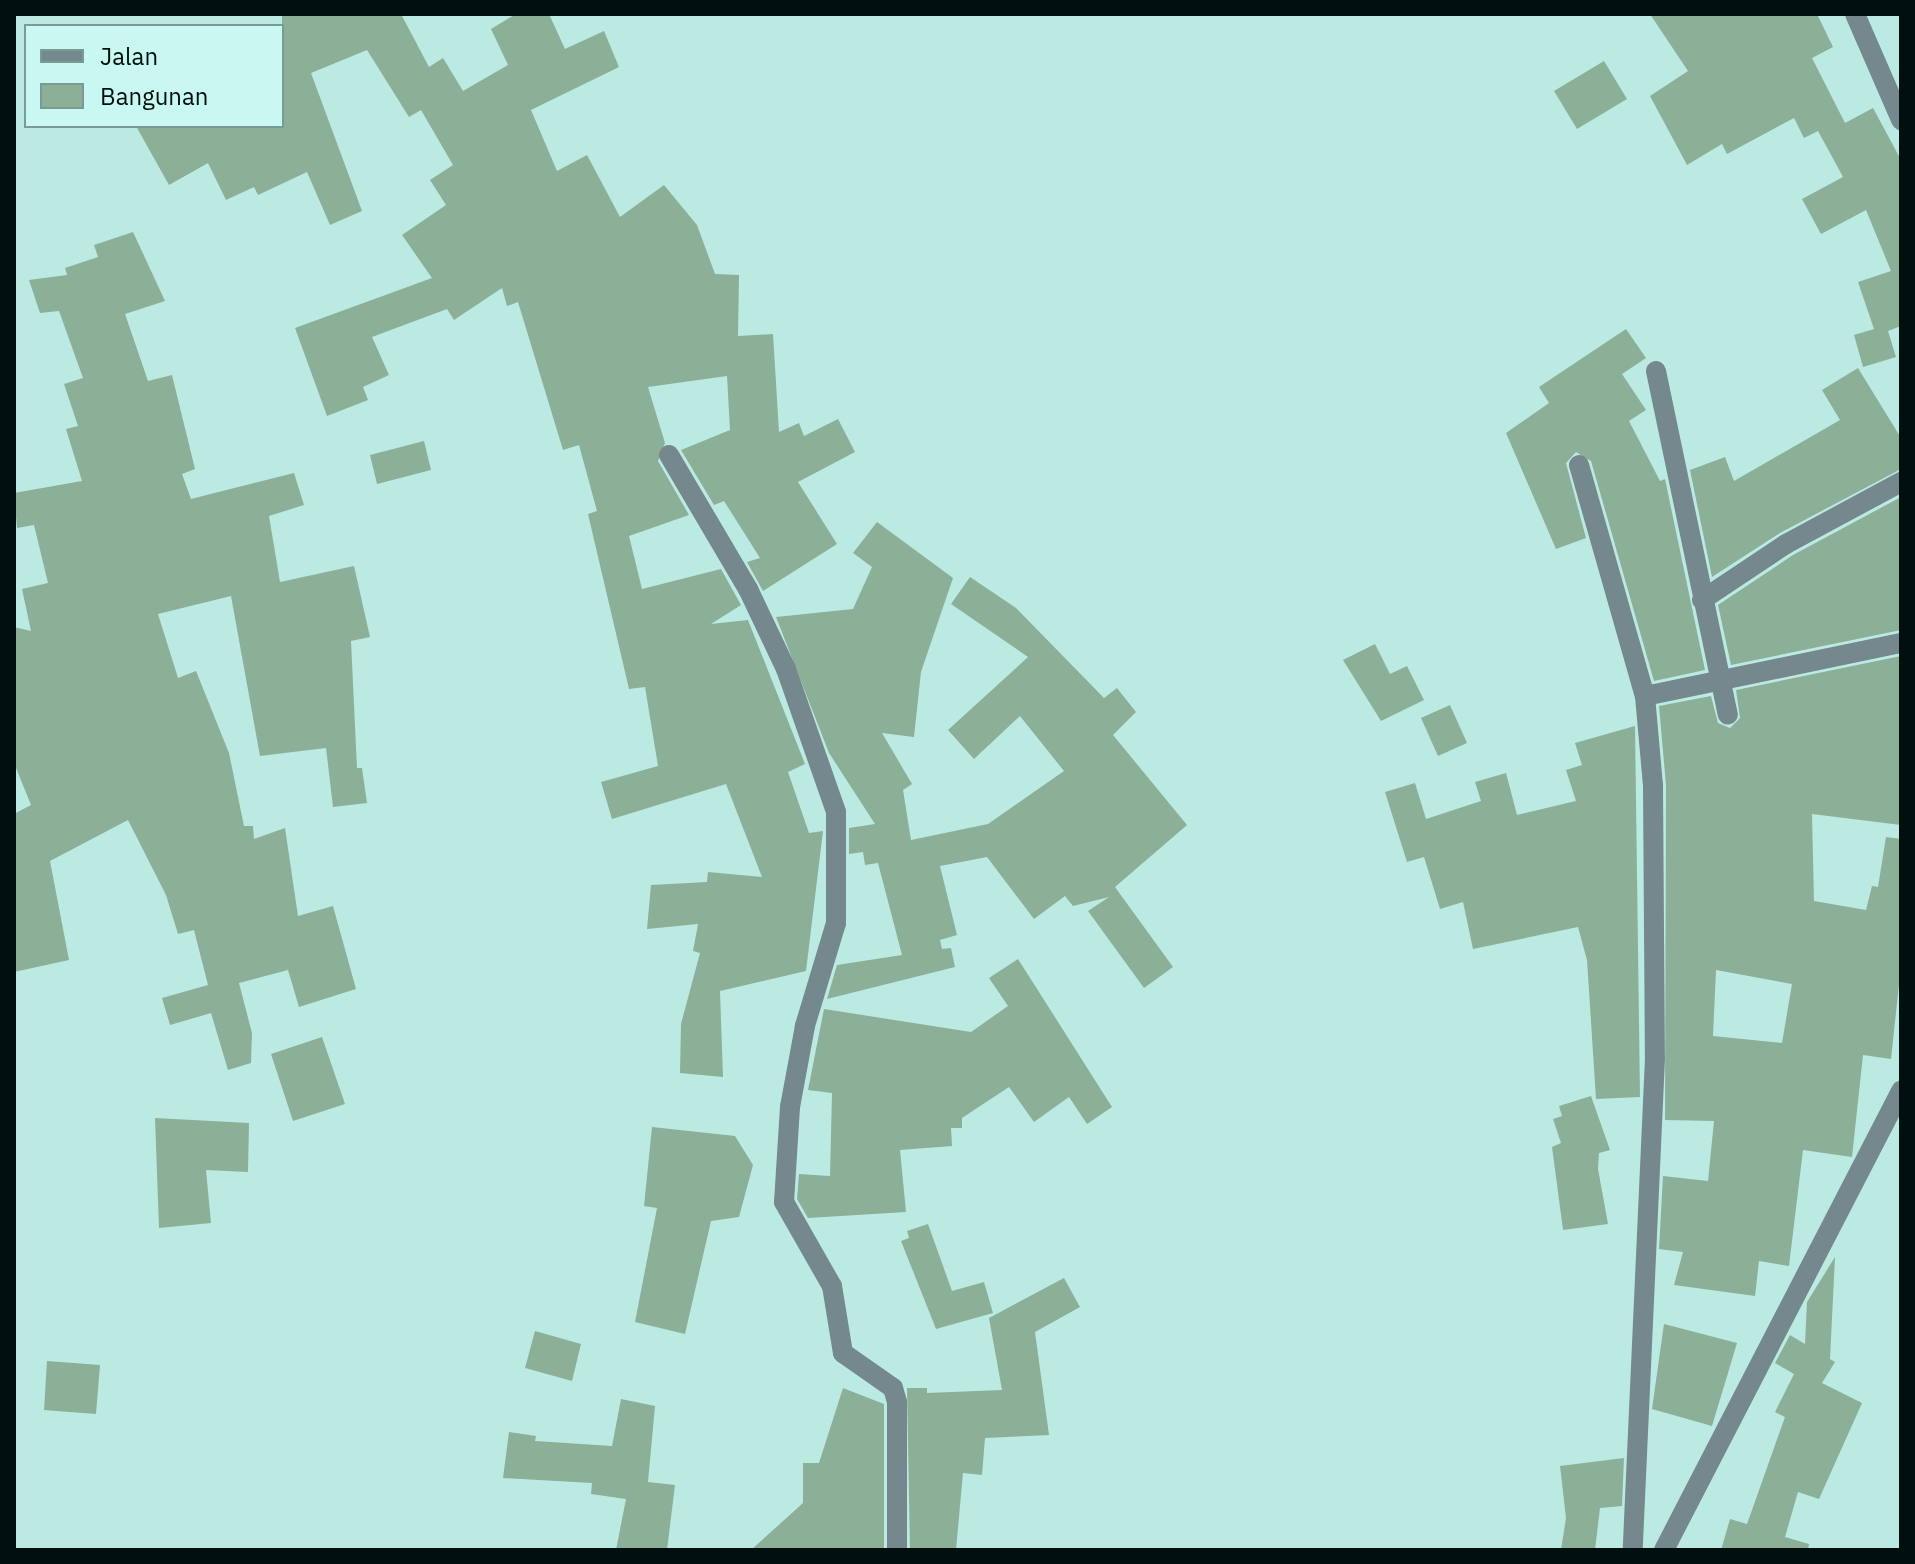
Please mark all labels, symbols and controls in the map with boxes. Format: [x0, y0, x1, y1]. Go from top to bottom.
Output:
legend [24, 24, 284, 128]
text: Jalan [100, 40, 158, 72]
text: Bangunan [100, 80, 208, 112]

